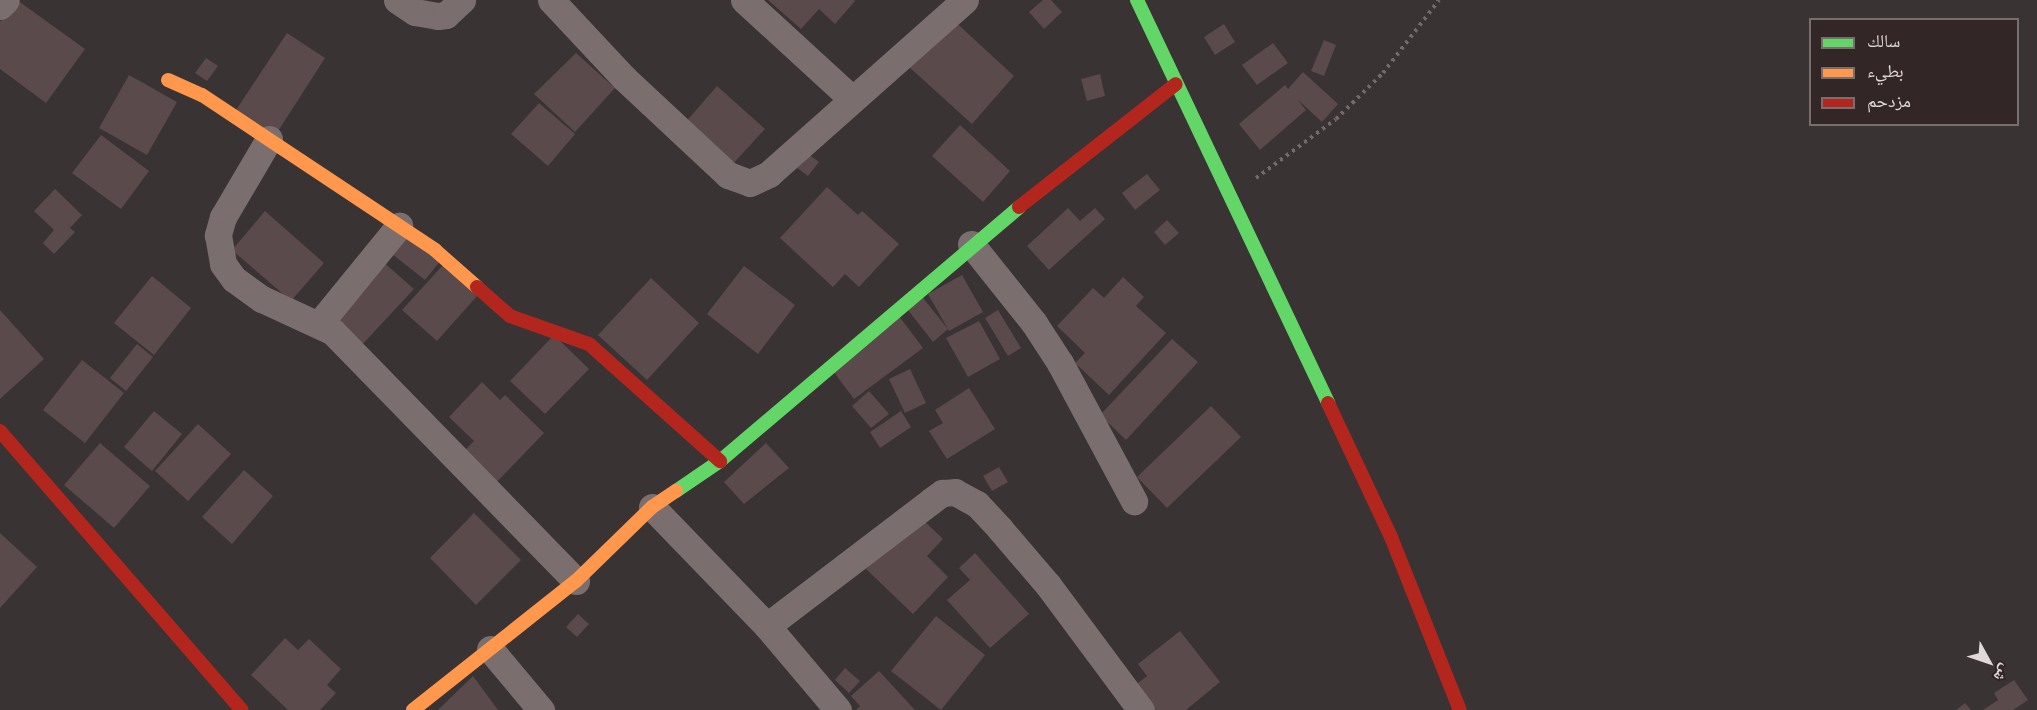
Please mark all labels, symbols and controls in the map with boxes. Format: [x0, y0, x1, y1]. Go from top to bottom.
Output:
legend [1809, 18, 2019, 126]
text: سالك [1867, 28, 1900, 52]
text: بطيء [1867, 58, 1904, 82]
text: مزدحم [1867, 88, 1911, 112]
north arrow [1959, 632, 2019, 692]
text: ش [1989, 660, 2017, 687]

